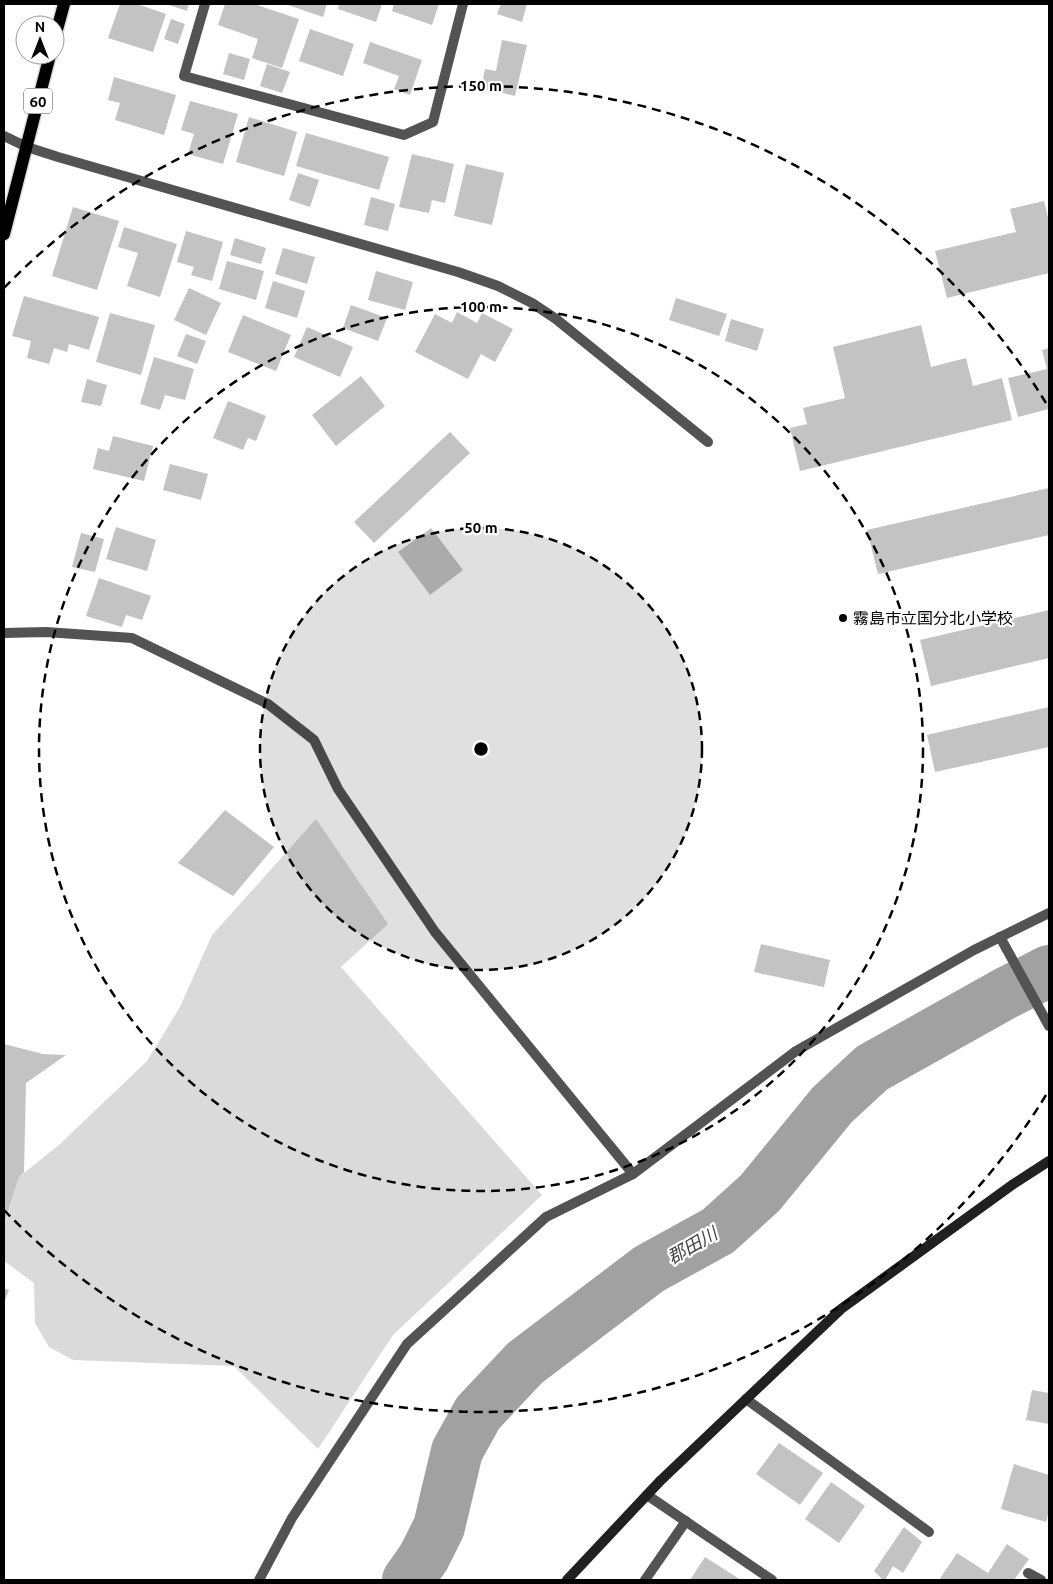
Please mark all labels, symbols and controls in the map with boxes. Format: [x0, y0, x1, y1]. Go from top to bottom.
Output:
north arrow [15, 15, 65, 65]
text: N [35, 19, 45, 35]
text: 150 m [460, 77, 502, 94]
road number: 60 [24, 88, 52, 114]
text: 100 m [460, 298, 502, 315]
text: 50 m [464, 519, 498, 536]
place label: 霧島市立国分北小学校 [853, 609, 1013, 627]
marker: 霧島市立国分北小学校 [837, 612, 849, 624]
centre of rings [472, 740, 490, 758]
water label: 郡田川 [664, 1222, 722, 1267]

